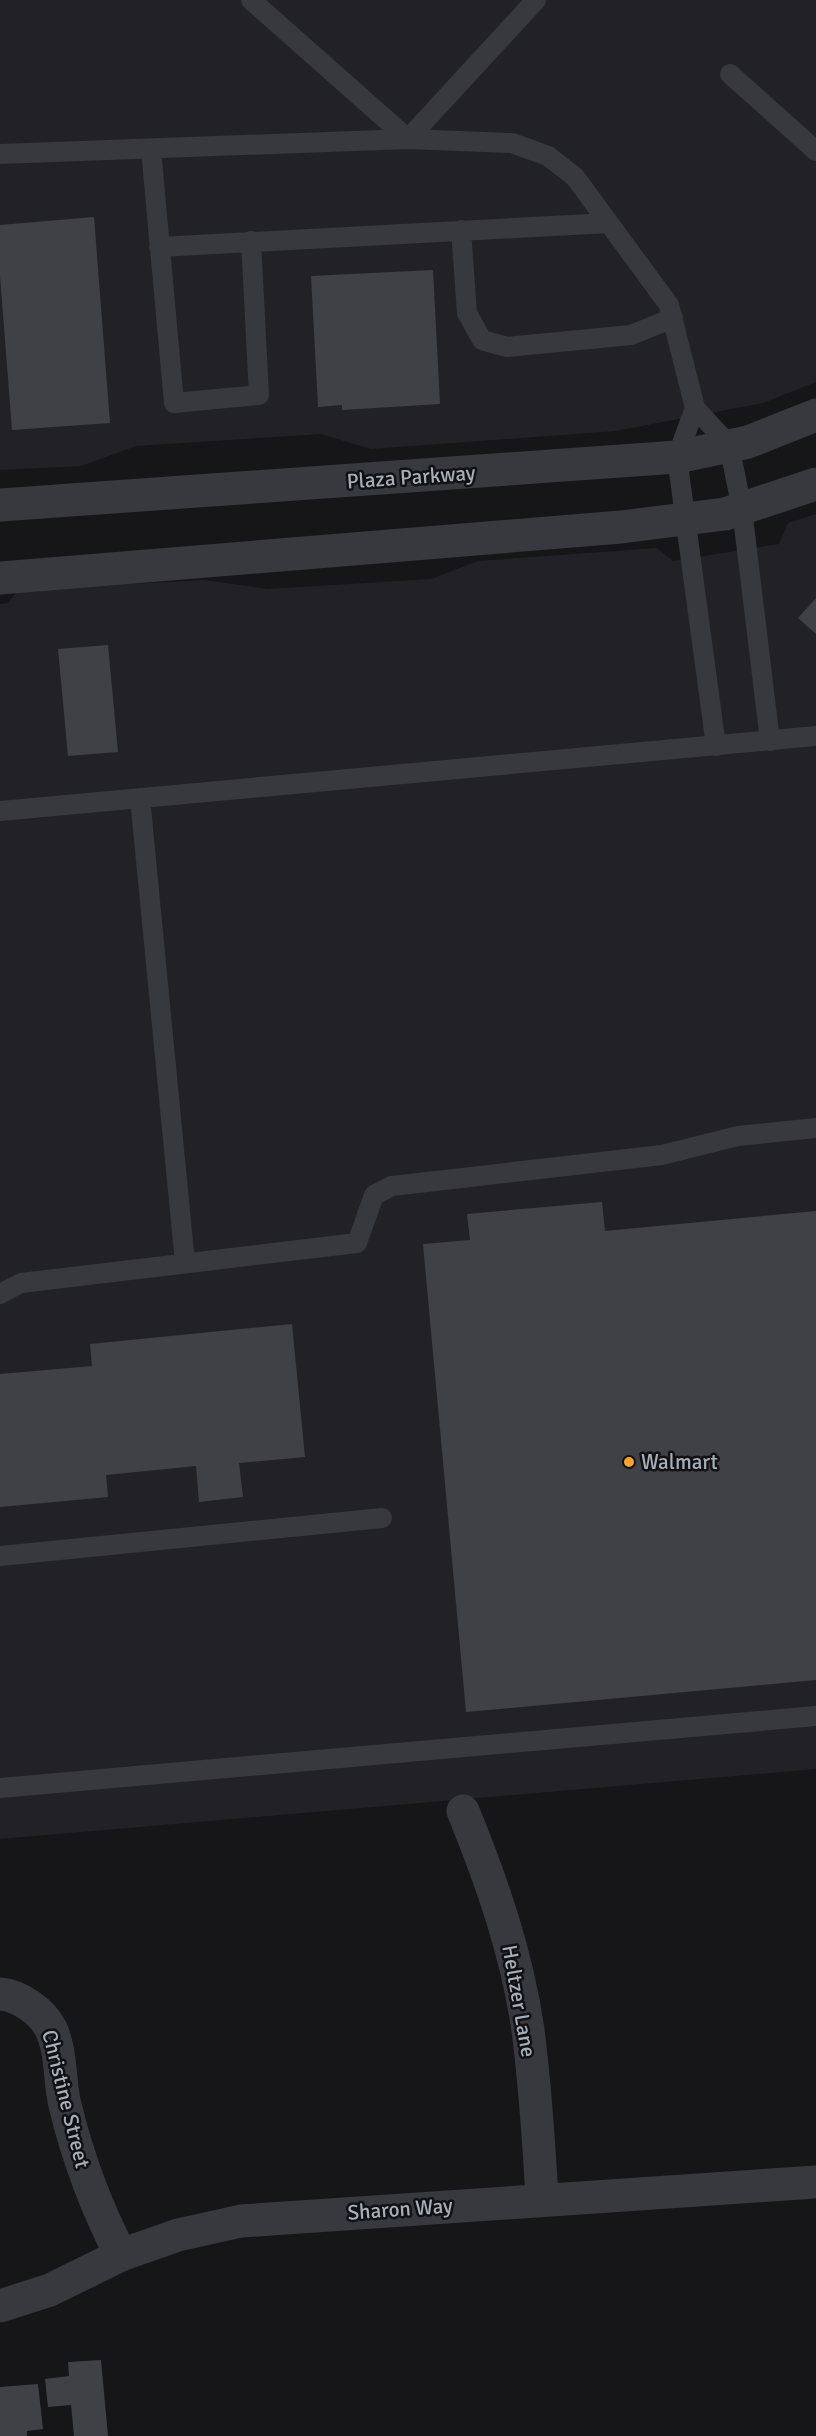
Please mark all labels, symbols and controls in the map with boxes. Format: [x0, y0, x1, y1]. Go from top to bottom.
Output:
street label: Plaza Parkway [346, 460, 476, 494]
place label: Walmart [641, 1449, 718, 1475]
marker: Walmart [622, 1455, 636, 1469]
street label: Heltzer Lane [496, 1943, 542, 2059]
street label: Christine Street [36, 2027, 96, 2171]
street label: Sharon Way [347, 2192, 454, 2226]

